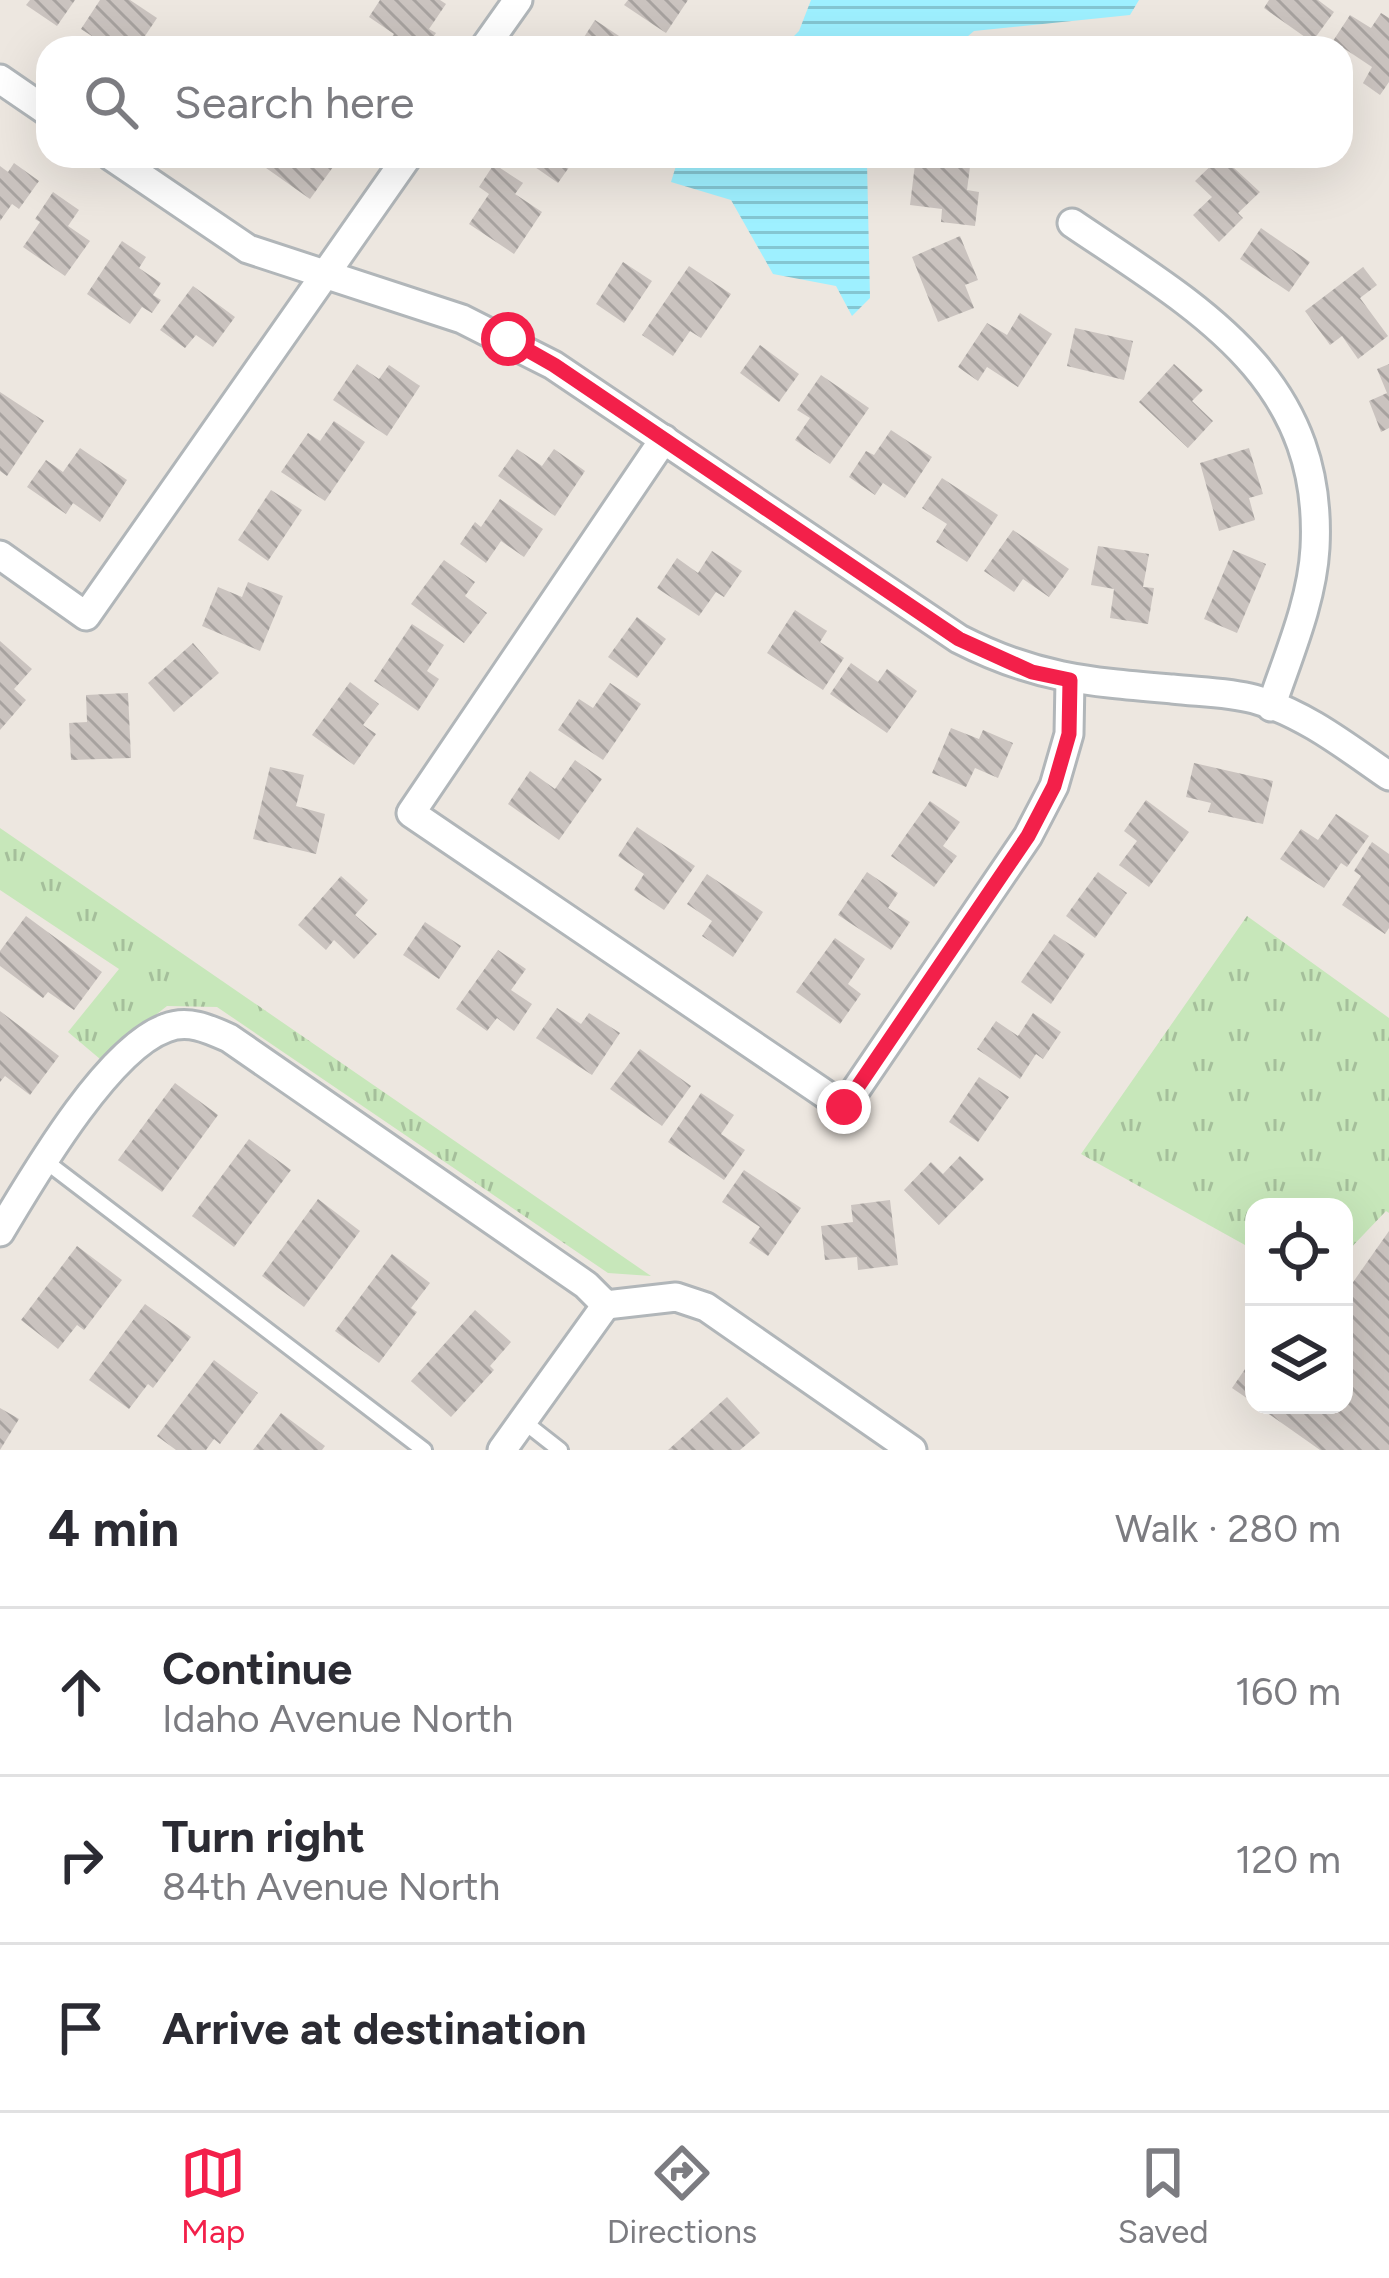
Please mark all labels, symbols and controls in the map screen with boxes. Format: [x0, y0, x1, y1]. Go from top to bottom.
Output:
search box [36, 36, 1353, 168]
icon: search [78, 69, 144, 135]
text: Search here [174, 75, 414, 129]
route start [481, 312, 535, 366]
route end [817, 1080, 871, 1134]
map controls [1245, 1198, 1353, 1414]
button: locate [1245, 1198, 1353, 1306]
button: layers [1245, 1306, 1353, 1414]
text: 4 min [48, 1498, 179, 1559]
text: Walk · 280 m [1115, 1505, 1341, 1552]
text: Continue [162, 1641, 352, 1695]
icon: ahead [48, 1659, 114, 1725]
text: 160 m [1235, 1668, 1341, 1715]
text: Idaho Avenue North [162, 1695, 513, 1742]
text: Turn right [162, 1809, 365, 1863]
icon: right [48, 1827, 114, 1893]
text: 120 m [1235, 1836, 1341, 1883]
text: 84th Avenue North [162, 1863, 500, 1910]
icon: arrive [48, 1995, 114, 2061]
text: Arrive at destination [162, 2001, 586, 2055]
tab: Map [180, 2140, 246, 2251]
tab: Directions [607, 2140, 757, 2251]
tab: Saved [1118, 2140, 1209, 2251]

